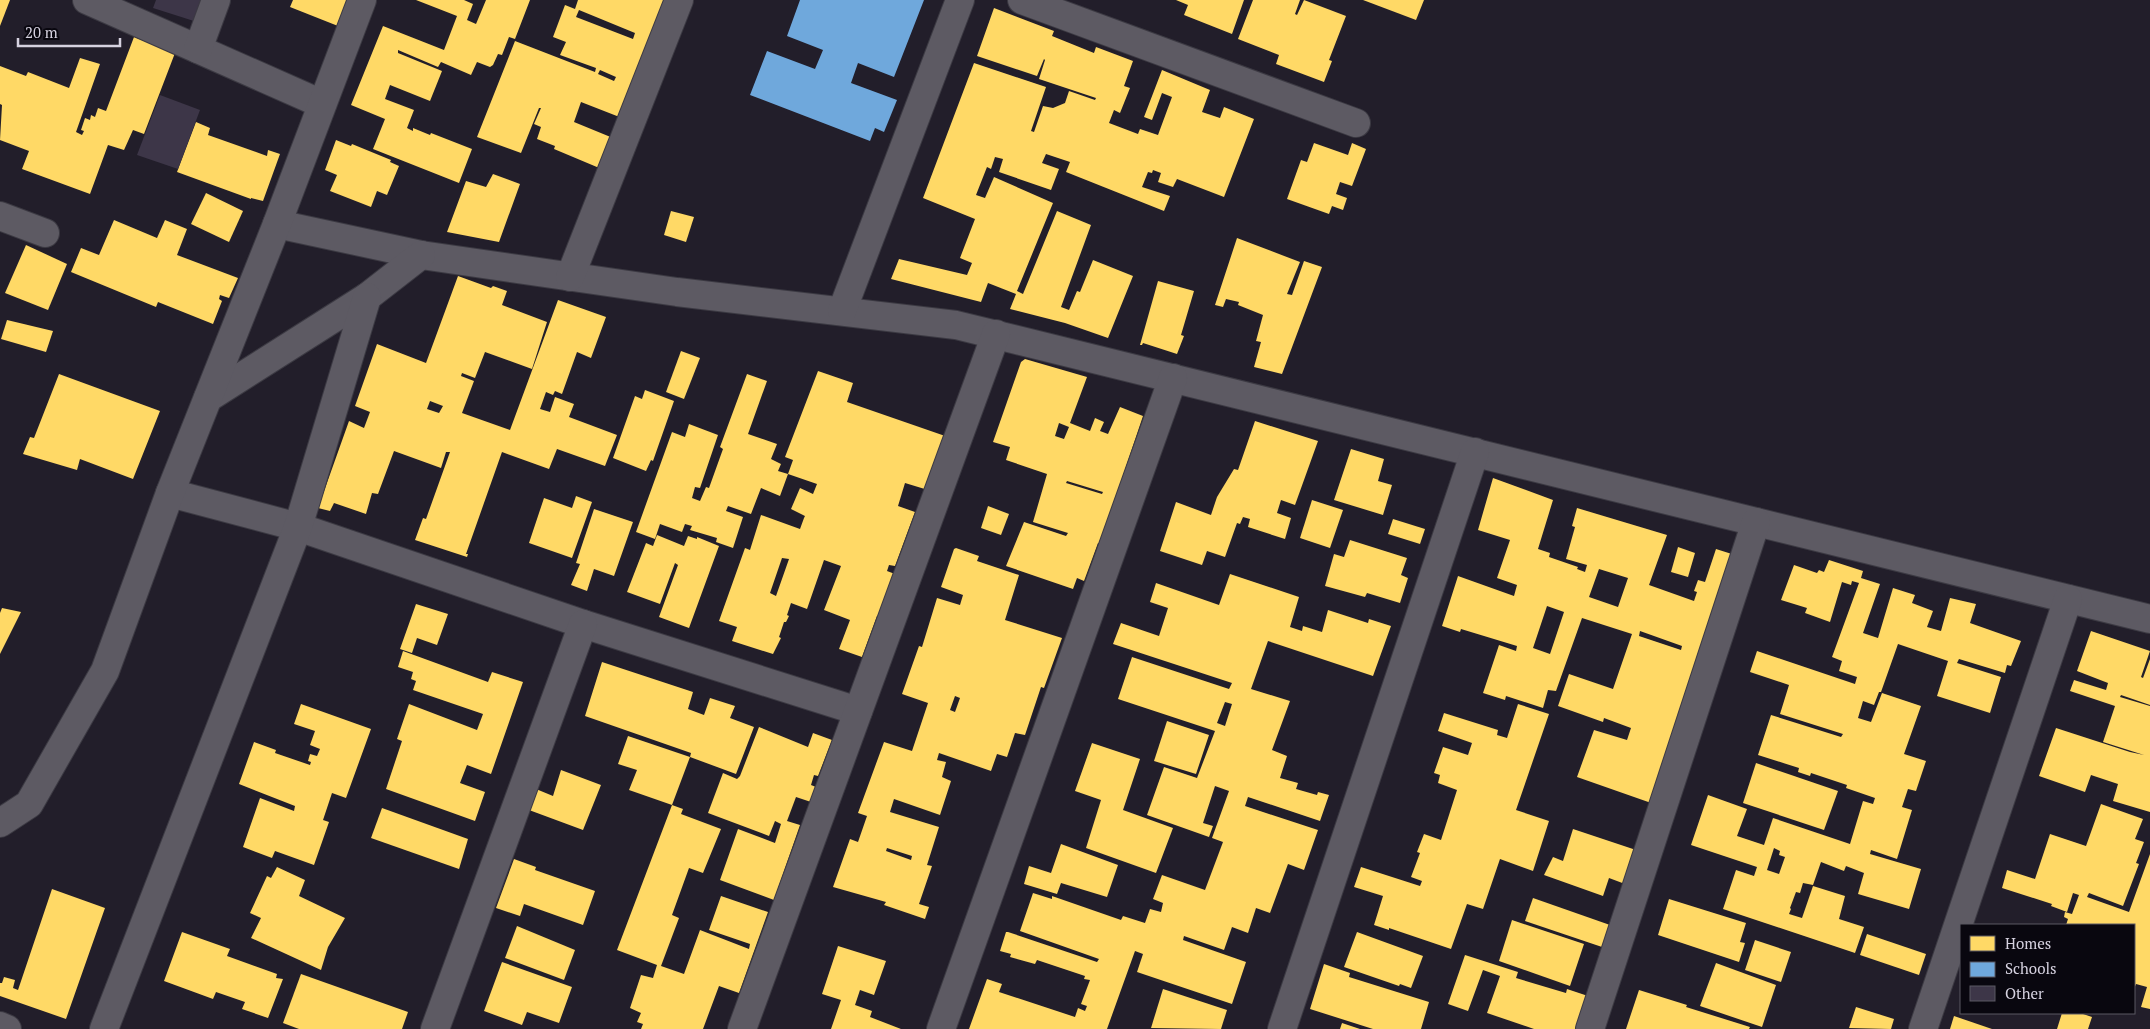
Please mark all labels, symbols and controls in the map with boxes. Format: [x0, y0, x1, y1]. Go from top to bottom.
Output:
scale bar [18, 15, 120, 47]
text: 20 m [25, 22, 58, 42]
legend [1960, 924, 2135, 1014]
text: Homes [2005, 933, 2051, 953]
text: Schools [2005, 958, 2056, 978]
text: Other [2005, 983, 2044, 1003]

